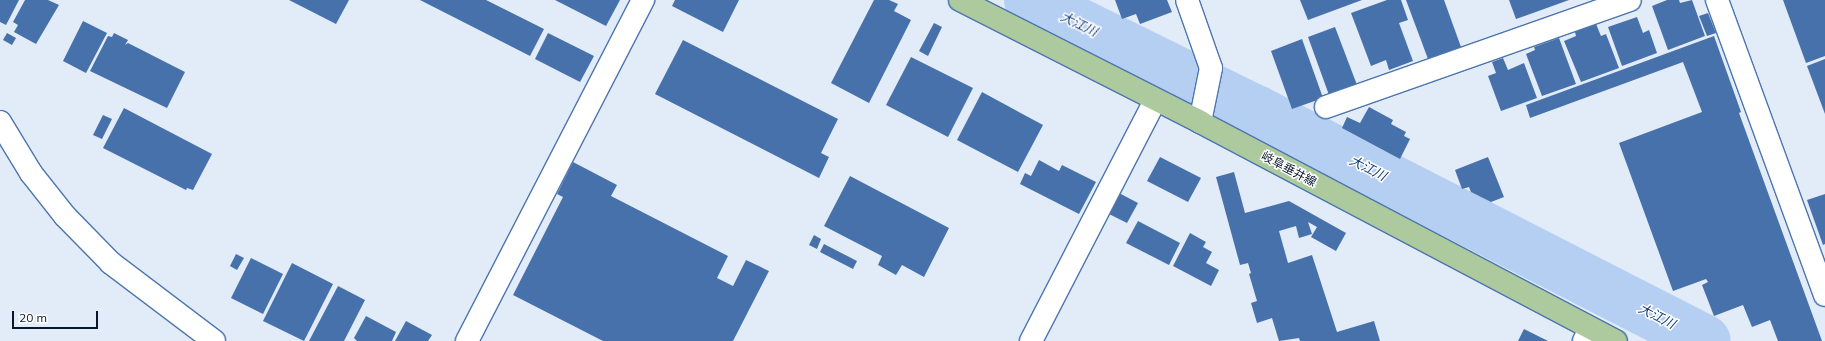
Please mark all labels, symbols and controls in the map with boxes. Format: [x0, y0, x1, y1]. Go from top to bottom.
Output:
water label: 大江川 [1058, 8, 1100, 40]
street label: 岐阜垂井線 [1259, 149, 1319, 189]
water label: 大江川 [1347, 152, 1389, 184]
water label: 大江川 [1636, 300, 1678, 332]
scale bar [14, 303, 100, 329]
text: 20 m [19, 310, 47, 325]

